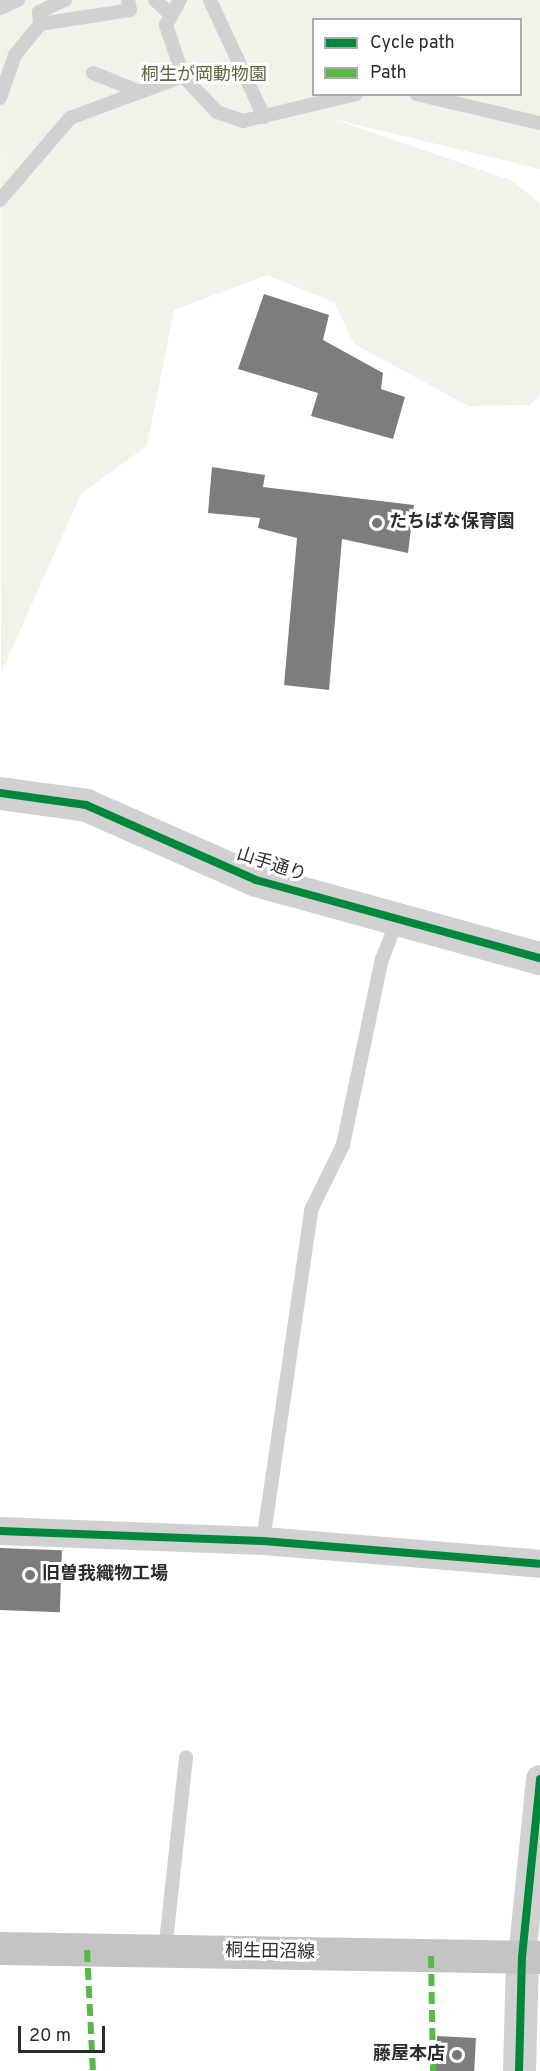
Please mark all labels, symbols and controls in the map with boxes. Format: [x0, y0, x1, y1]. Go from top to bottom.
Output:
legend [312, 18, 522, 96]
text: Cycle path [370, 32, 455, 55]
text: Path [370, 62, 407, 85]
park label: 桐生が岡動物園 [141, 65, 267, 87]
place label: たちばな保育園 [389, 512, 515, 534]
marker: たちばな保育園 [370, 516, 384, 530]
street label: 山手通り [233, 845, 309, 887]
place label: 旧曽我織物工場 [42, 1564, 168, 1586]
marker: 旧曽我織物工場 [23, 1568, 37, 1582]
street label: 桐生田沼線 [225, 1941, 315, 1965]
scale bar [21, 2014, 108, 2052]
text: 20 m [29, 2025, 71, 2048]
place label: 藤屋本店 [373, 2044, 445, 2066]
marker: 藤屋本店 [450, 2048, 464, 2062]

